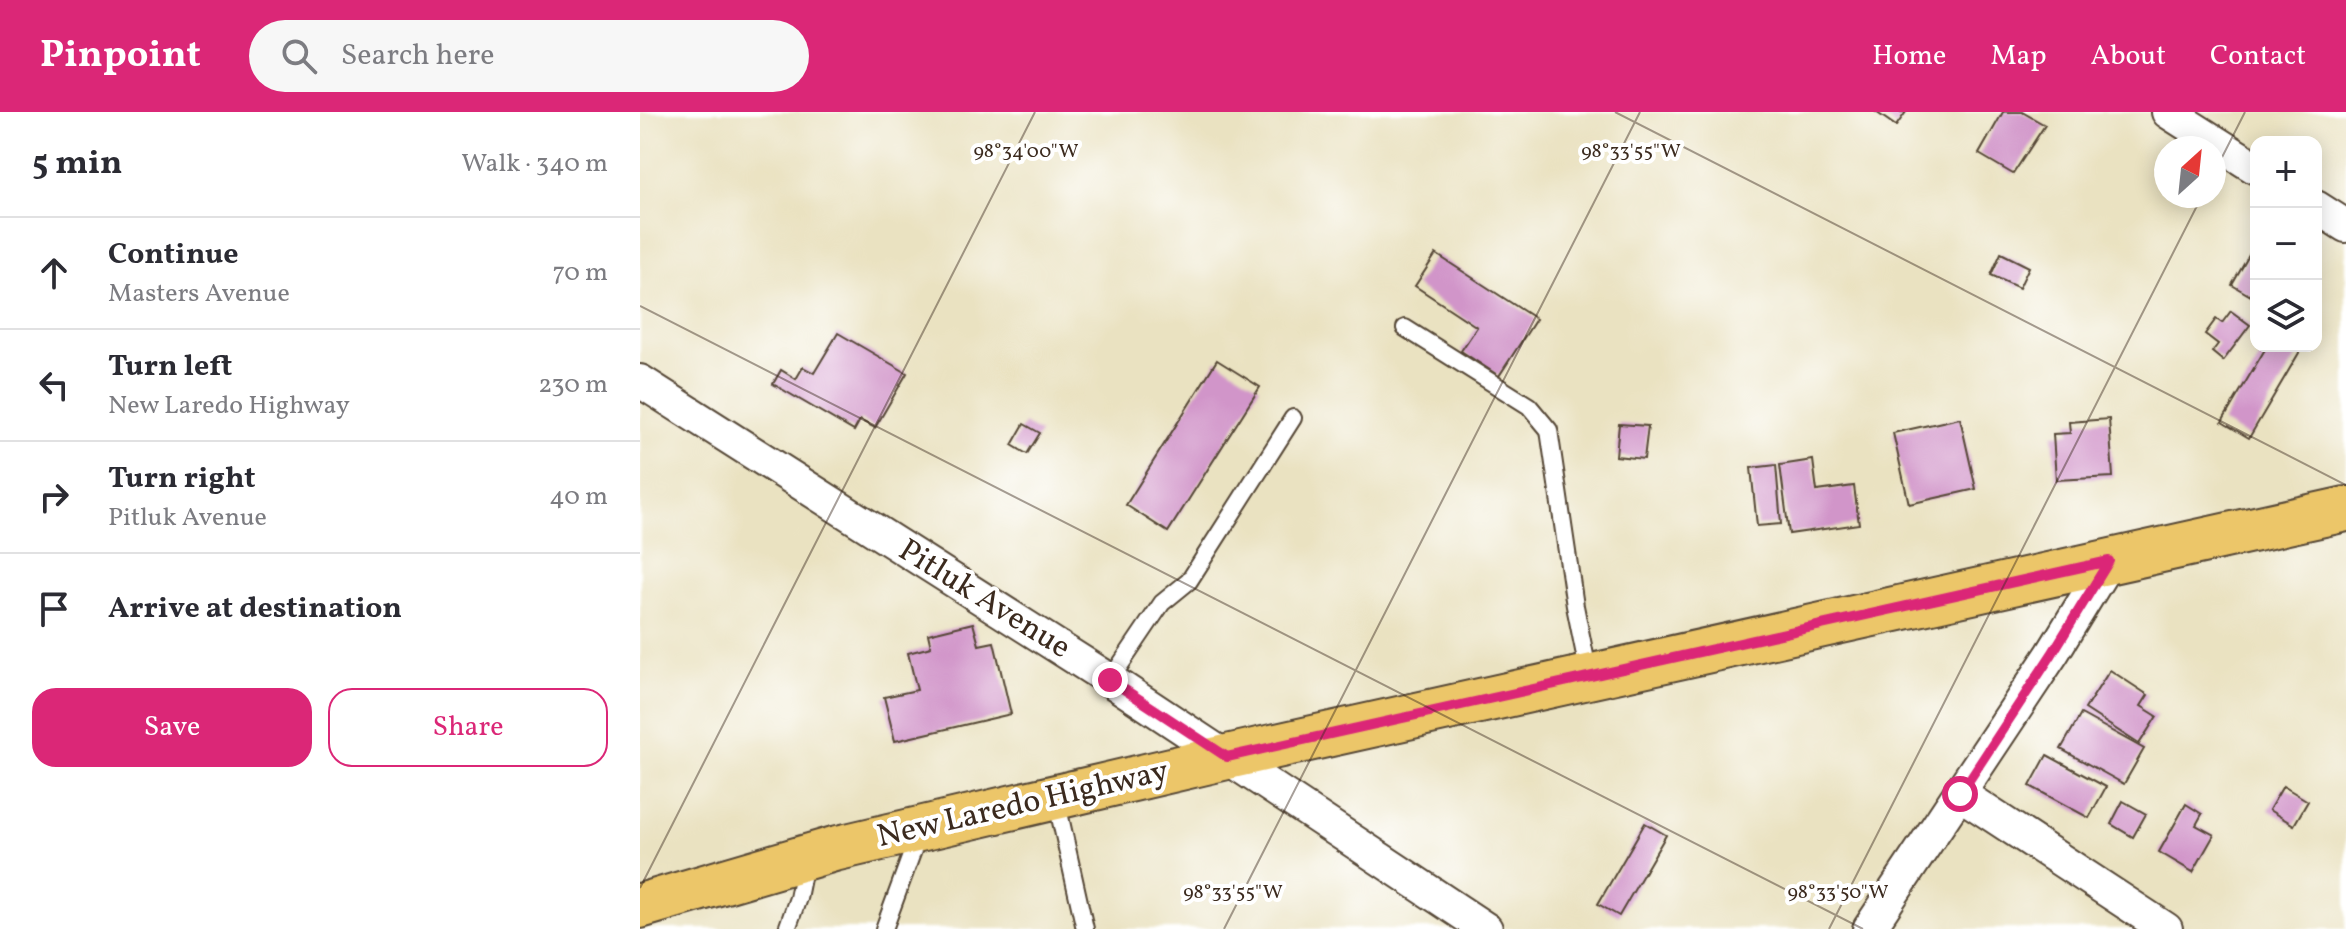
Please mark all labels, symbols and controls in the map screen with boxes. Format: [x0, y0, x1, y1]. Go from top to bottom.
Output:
search box [249, 20, 809, 92]
text: Pinpoint [40, 30, 201, 83]
icon: search [277, 34, 321, 78]
text: Search here [341, 35, 494, 77]
text: Home [1872, 37, 1946, 76]
text: Map [1990, 37, 2046, 76]
text: About [2090, 37, 2166, 76]
text: Contact [2210, 37, 2306, 76]
north arrow [2154, 136, 2226, 208]
map controls [2250, 136, 2322, 352]
button: + [2250, 136, 2322, 208]
text: 98°34'00"W [973, 138, 1079, 166]
text: 98°33'55"W [1581, 138, 1681, 166]
text: 5 min [32, 141, 122, 188]
text: Walk · 340 m [461, 146, 608, 182]
button: − [2250, 208, 2322, 280]
text: Continue [108, 234, 239, 276]
icon: ahead [32, 251, 76, 295]
text: 70 m [553, 255, 608, 291]
text: Masters Avenue [108, 276, 290, 312]
button: layers [2250, 280, 2322, 352]
text: Turn left [108, 346, 232, 388]
icon: left [32, 363, 76, 407]
text: 230 m [538, 367, 608, 403]
text: New Laredo Highway [108, 388, 350, 424]
text: Turn right [108, 458, 256, 500]
icon: right [32, 475, 76, 519]
text: 40 m [549, 479, 608, 515]
text: Pitluk Avenue [108, 500, 267, 536]
street label: Pitluk Avenue [889, 530, 1079, 670]
icon: arrive [32, 587, 76, 631]
text: Arrive at destination [108, 588, 402, 630]
route end [1092, 662, 1128, 698]
button: Save [32, 688, 312, 767]
button: Share [328, 688, 608, 767]
street label: New Laredo Highway [873, 750, 1173, 860]
route start [1942, 776, 1978, 812]
text: 98°33'55"W [1183, 879, 1283, 907]
text: 98°33'50"W [1787, 879, 1889, 907]

